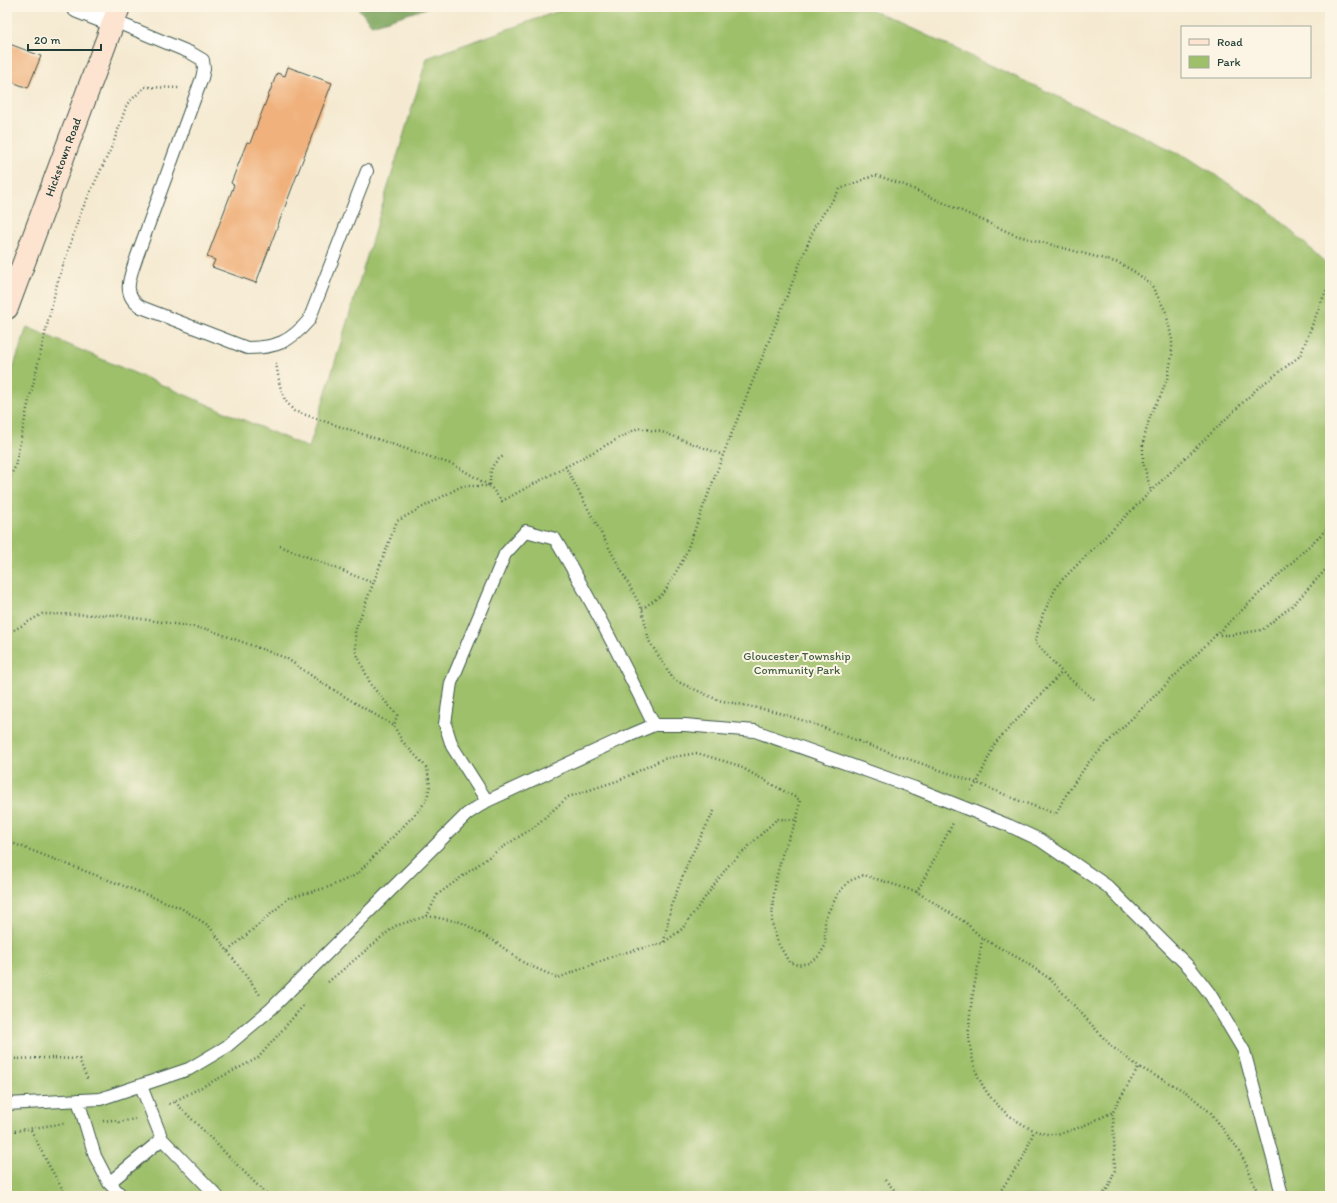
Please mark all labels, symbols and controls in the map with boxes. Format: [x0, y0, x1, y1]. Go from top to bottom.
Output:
scale bar [28, 26, 101, 52]
legend [1181, 26, 1311, 78]
text: 20 m [34, 33, 61, 47]
text: Road [1217, 35, 1243, 49]
text: Park [1217, 55, 1241, 69]
street label: Hickstown Road [42, 115, 84, 199]
park label: Gloucester Township Community Park [743, 649, 851, 677]

